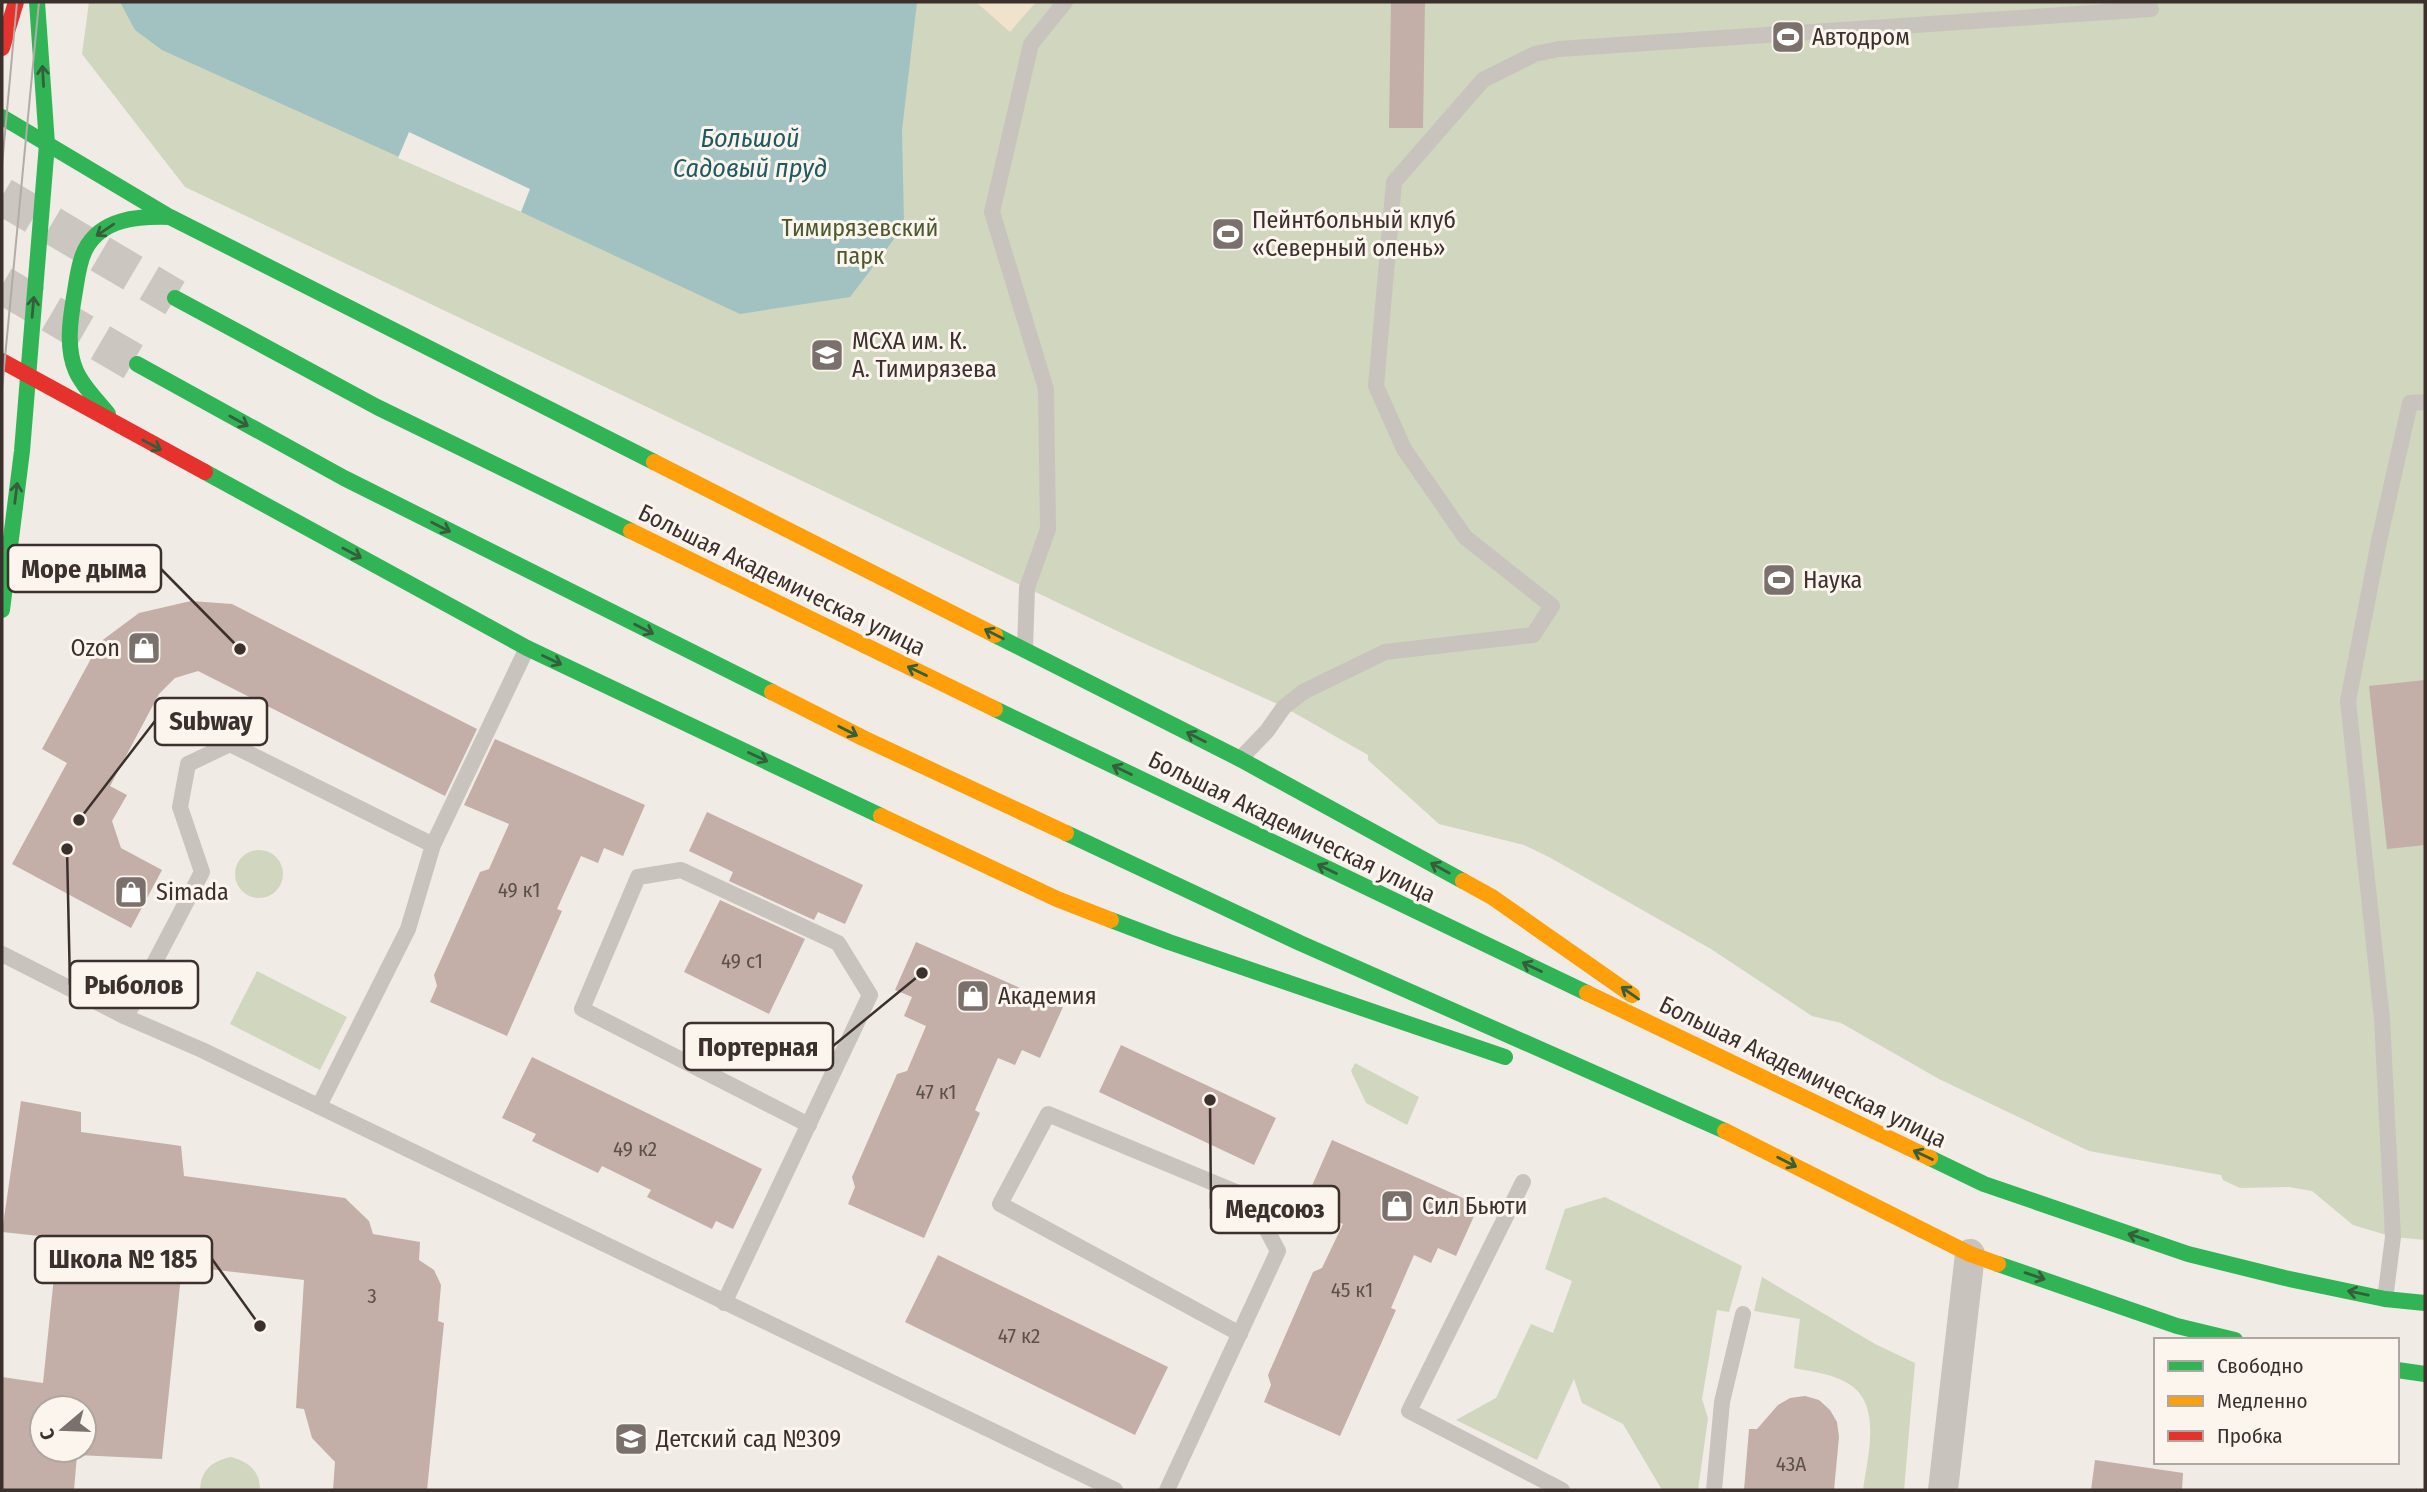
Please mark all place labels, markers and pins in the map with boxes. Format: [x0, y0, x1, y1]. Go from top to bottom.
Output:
sports icon: Автодром [1769, 18, 1807, 56]
place label: Автодром [1812, 23, 1910, 51]
place label: Пейнтбольный клуб «Северный олень» [1252, 206, 1456, 262]
sports icon: Пейнтбольный клуб «Северный олень» [1209, 215, 1247, 253]
place label: МСХА им. К. А. Тимирязева [852, 327, 997, 383]
school or university icon: МСХА им. К. А. Тимирязева [808, 336, 846, 374]
callout: Море дыма [8, 545, 161, 592]
sports icon: Наука [1760, 561, 1798, 599]
place label: Наука [1803, 566, 1862, 594]
shop icon: Ozon [125, 629, 163, 667]
place label: Ozon [71, 634, 120, 662]
callout: Subway [155, 698, 267, 745]
shop icon: Simada [112, 873, 150, 911]
place label: Simada [156, 878, 229, 906]
callout: Рыболов [70, 961, 198, 1008]
shop icon: Академия [954, 977, 992, 1015]
place label: Академия [998, 982, 1097, 1010]
callout: Портерная [684, 1023, 833, 1070]
callout: Медсоюз [1211, 1186, 1339, 1233]
shop icon: Сил Бьюти [1378, 1187, 1416, 1225]
place label: Сил Бьюти [1422, 1192, 1528, 1220]
callout: Школа № 185 [35, 1236, 212, 1283]
school or university icon: Детский сад №309 [612, 1420, 650, 1458]
place label: Детский сад №309 [655, 1425, 841, 1453]

